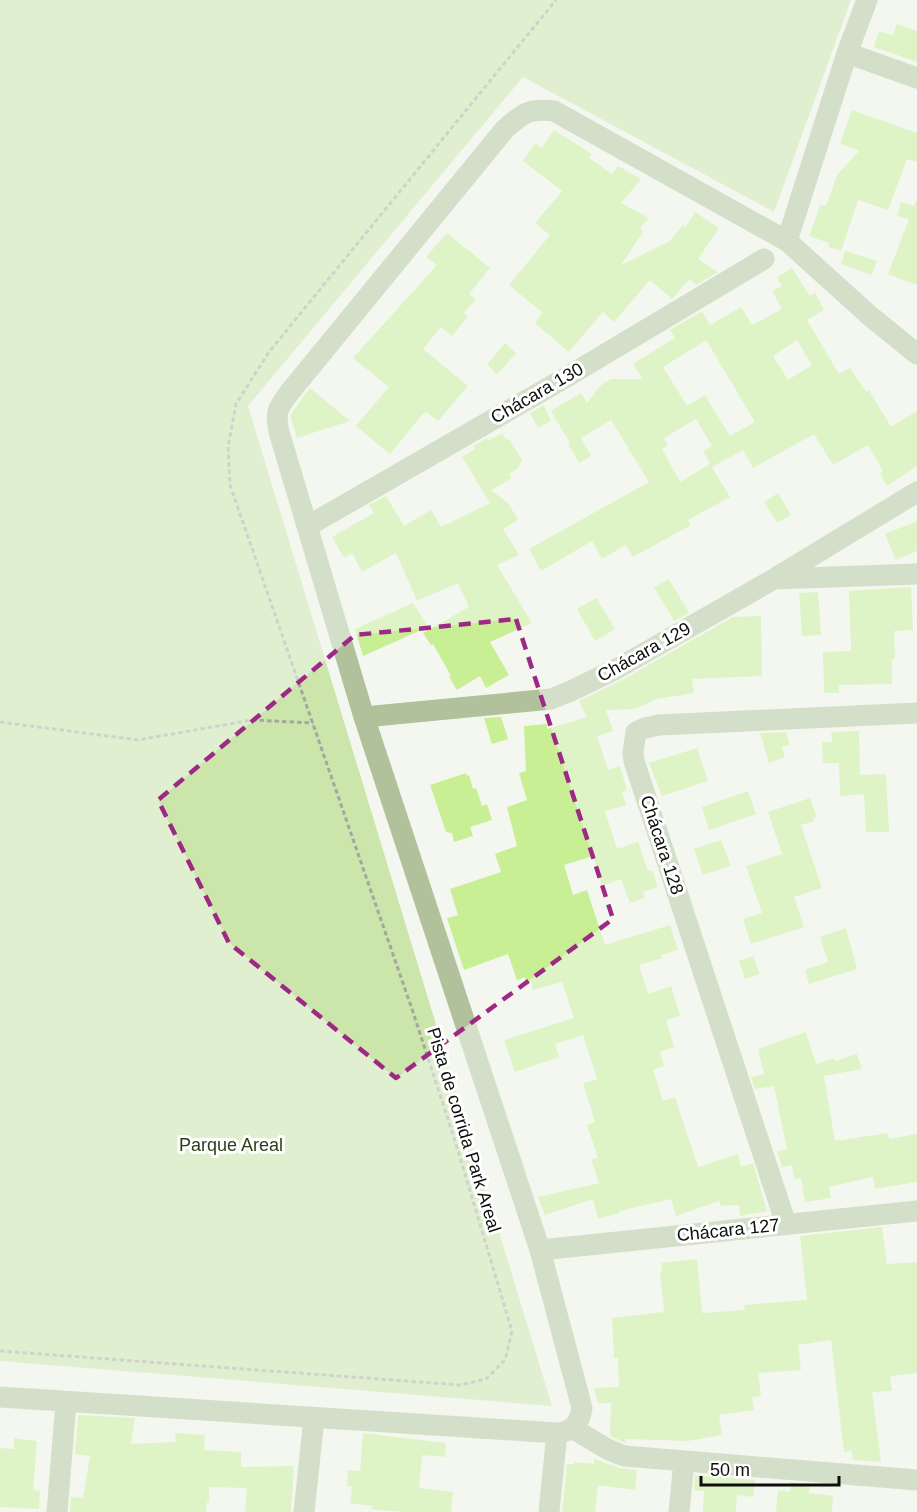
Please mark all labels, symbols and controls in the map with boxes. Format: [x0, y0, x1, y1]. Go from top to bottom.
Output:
street label: Chácara 130 [487, 359, 587, 427]
street label: Chácara 129 [594, 618, 694, 686]
street label: Chácara 128 [637, 793, 687, 897]
street label: Pista de corrida Park Areal [423, 1025, 505, 1235]
park label: Parque Areal [179, 1135, 283, 1155]
street label: Chácara 127 [676, 1215, 780, 1245]
scale bar [701, 1449, 839, 1487]
text: 50 m [710, 1460, 750, 1480]

